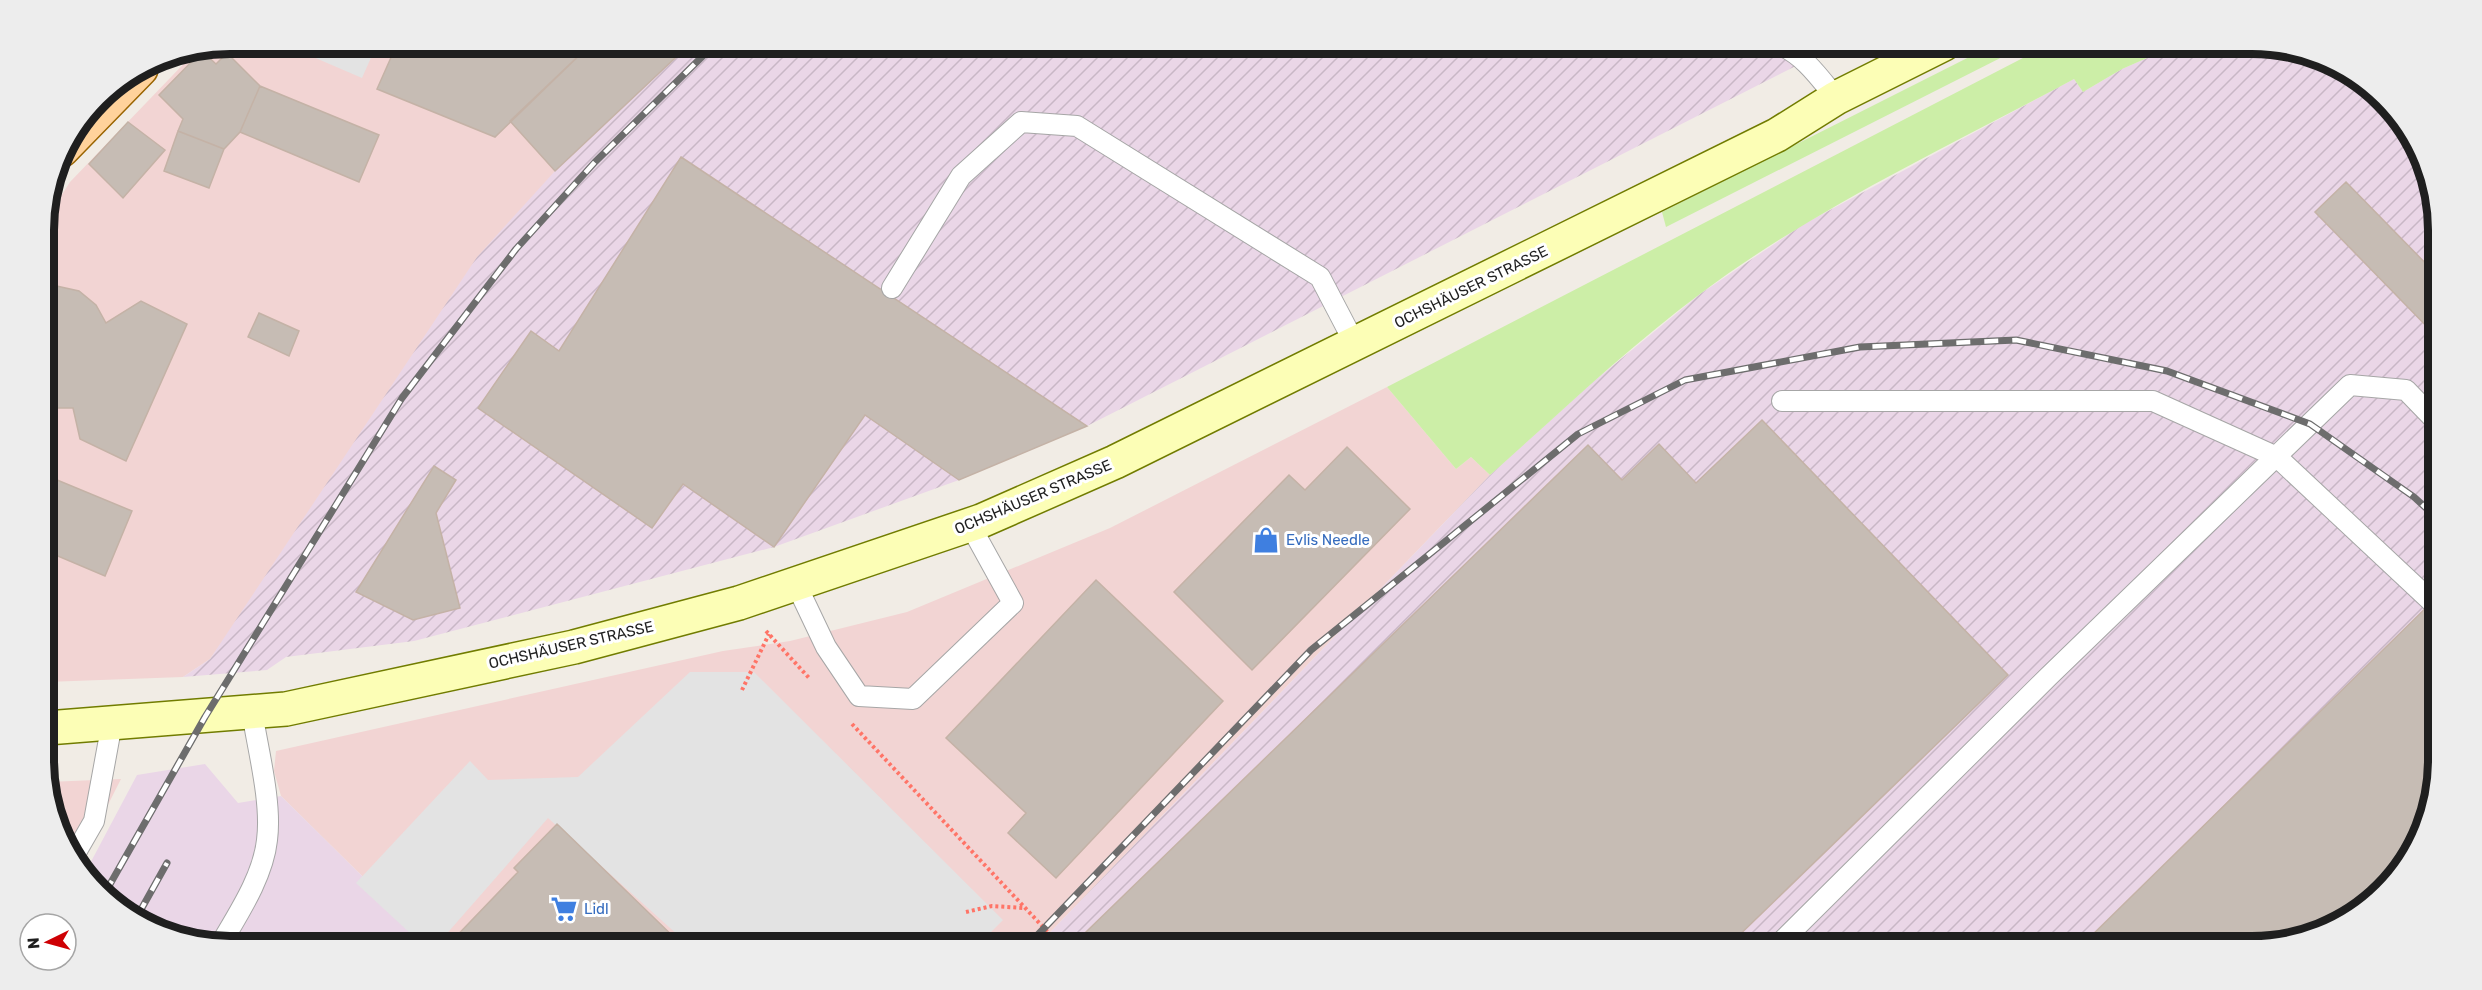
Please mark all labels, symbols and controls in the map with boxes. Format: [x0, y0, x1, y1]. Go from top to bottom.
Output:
street label: OCHSHÄUSER STRASSE [1391, 242, 1551, 332]
street label: OCHSHÄUSER STRASSE [952, 456, 1114, 538]
shop icon: Evlis Needle [1251, 525, 1281, 555]
place label: Evlis Needle [1286, 531, 1370, 549]
street label: OCHSHÄUSER STRASSE [487, 617, 655, 673]
supermarket icon: Lidl [549, 894, 579, 924]
place label: Lidl [584, 900, 609, 918]
north arrow [18, 912, 78, 972]
text: N [24, 937, 44, 950]

